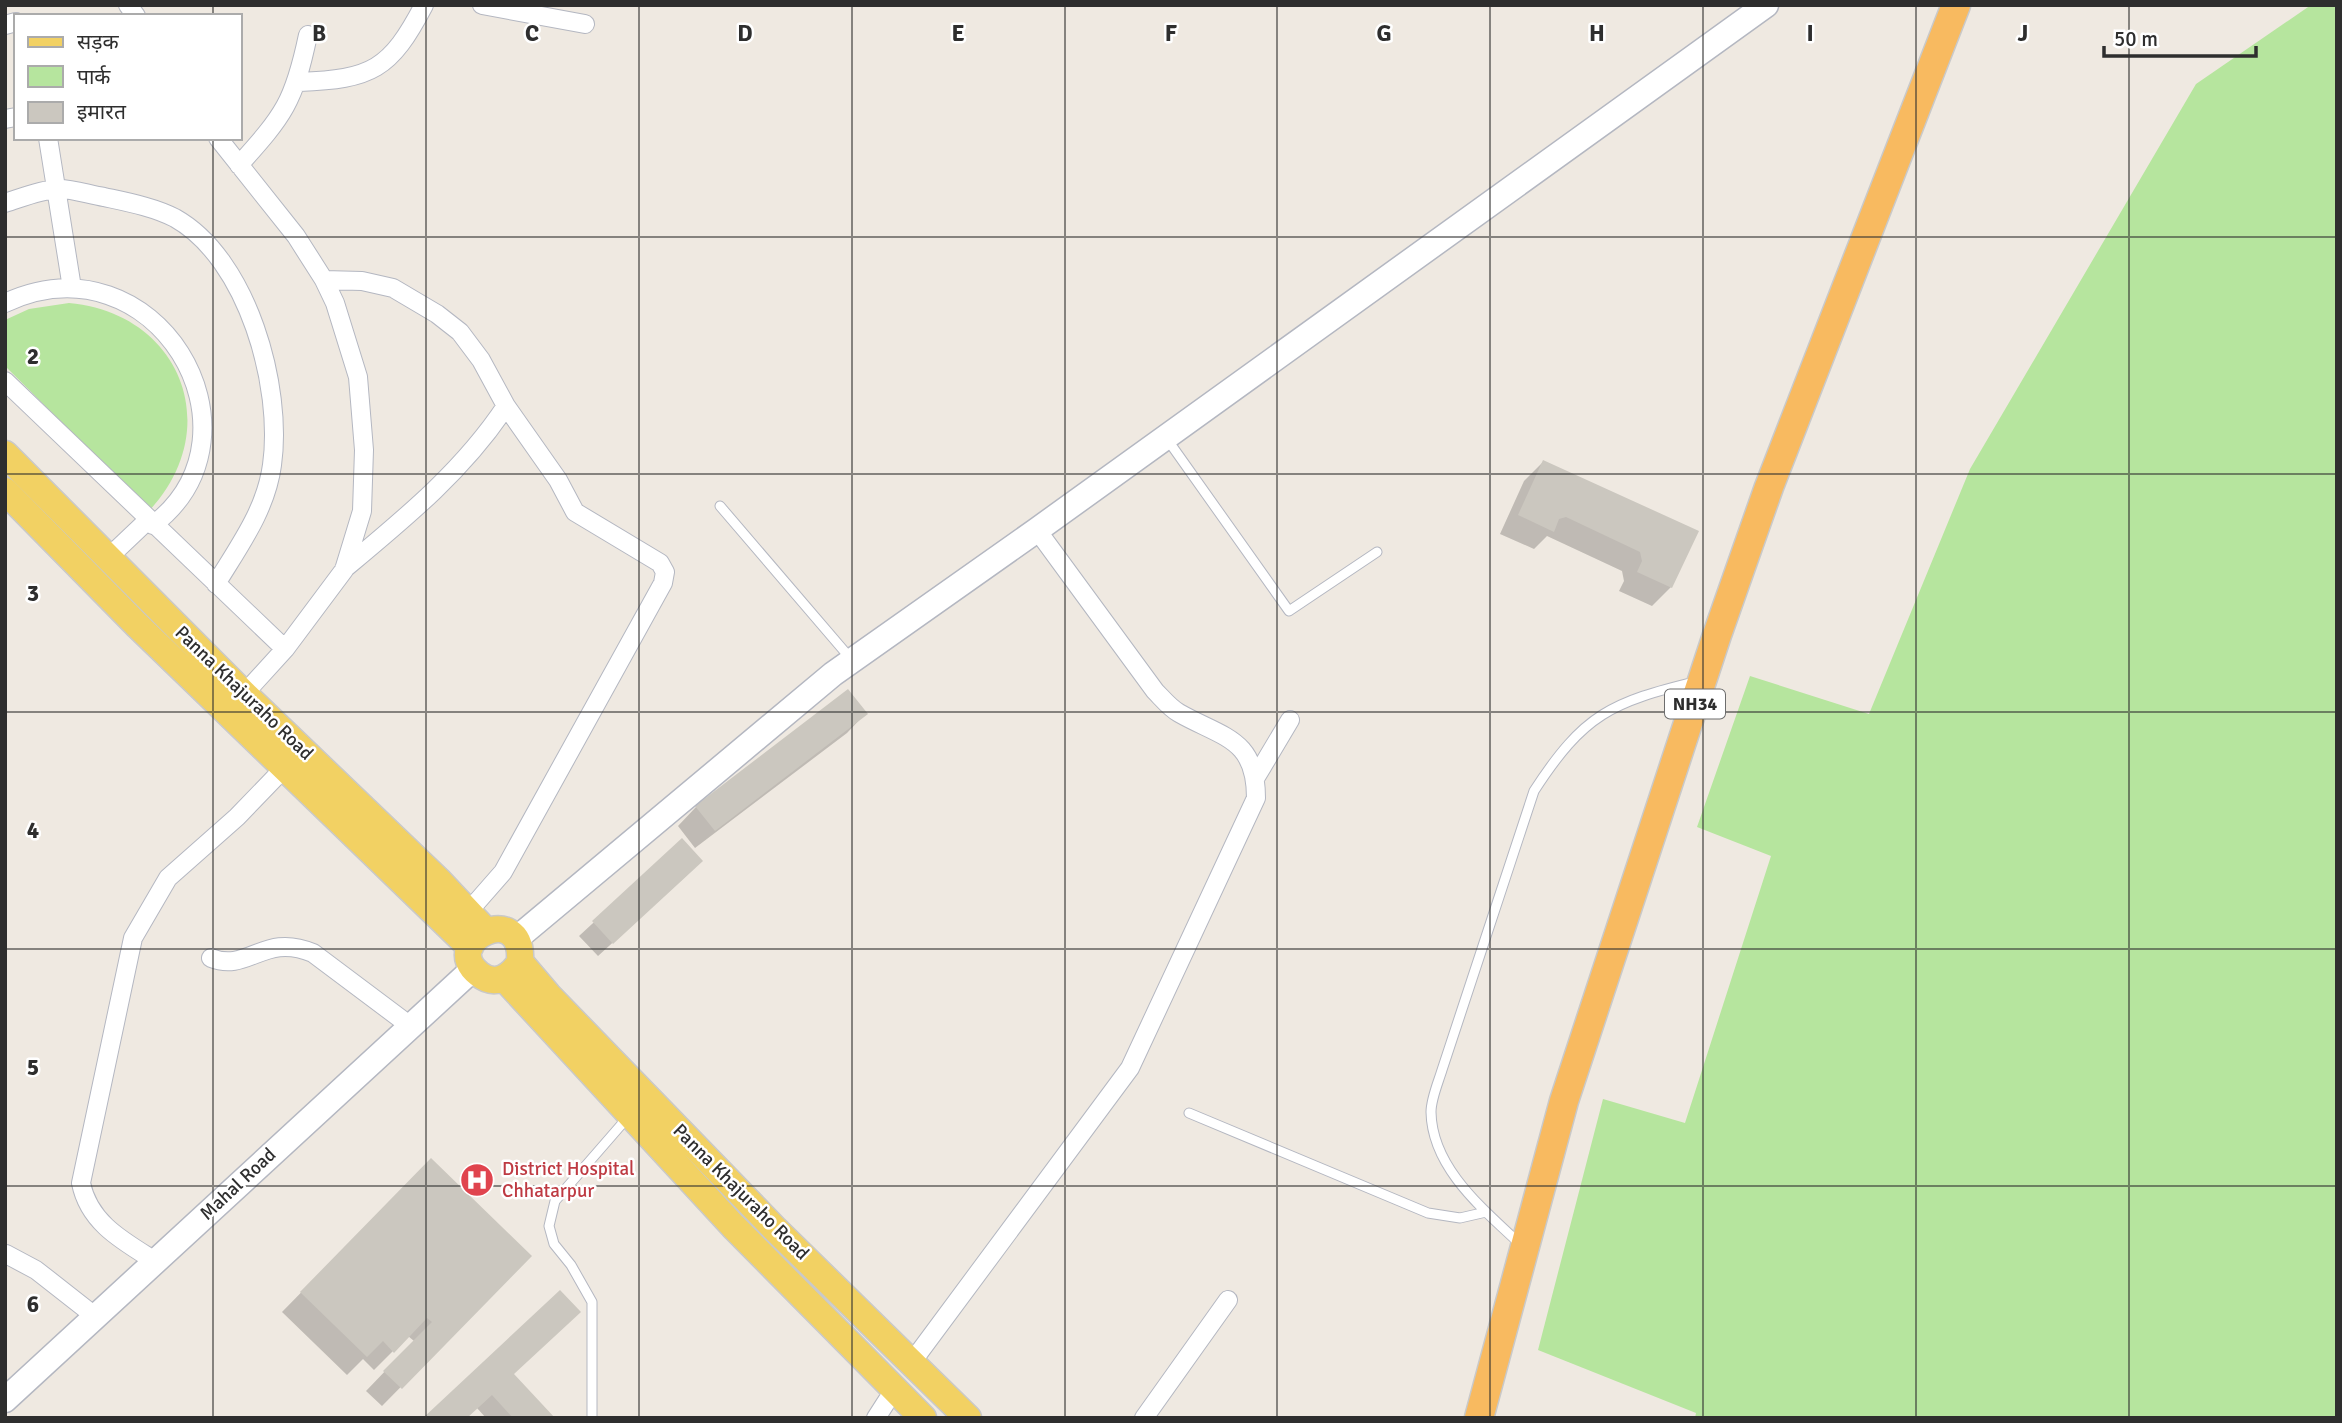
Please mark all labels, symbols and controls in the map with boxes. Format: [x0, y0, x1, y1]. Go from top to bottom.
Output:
legend [14, 14, 242, 140]
scale bar [2104, 14, 2256, 58]
text: B [312, 19, 326, 48]
text: C [525, 19, 539, 48]
text: D [737, 19, 753, 48]
text: E [951, 19, 965, 48]
text: F [1165, 19, 1177, 48]
text: G [1376, 19, 1392, 48]
text: H [1589, 19, 1605, 48]
text: I [1806, 19, 1814, 48]
text: J [2018, 19, 2028, 48]
text: 50 m [2114, 26, 2158, 52]
text: सड़क [77, 29, 119, 55]
text: पार्क [77, 64, 111, 90]
text: इमारत [77, 99, 127, 125]
text: 2 [27, 342, 39, 371]
text: 3 [27, 579, 39, 608]
street label: Panna Khajuraho Road [170, 621, 318, 765]
road number: NH34 [1665, 690, 1725, 718]
text: 4 [27, 816, 39, 845]
text: 5 [27, 1053, 39, 1082]
street label: Panna Khajuraho Road [668, 1119, 814, 1265]
street label: Mahal Road [195, 1143, 281, 1225]
place label: District Hospital Chhatarpur [502, 1157, 635, 1203]
hospital icon: District Hospital Chhatarpur [458, 1161, 496, 1199]
text: 6 [27, 1290, 39, 1319]

